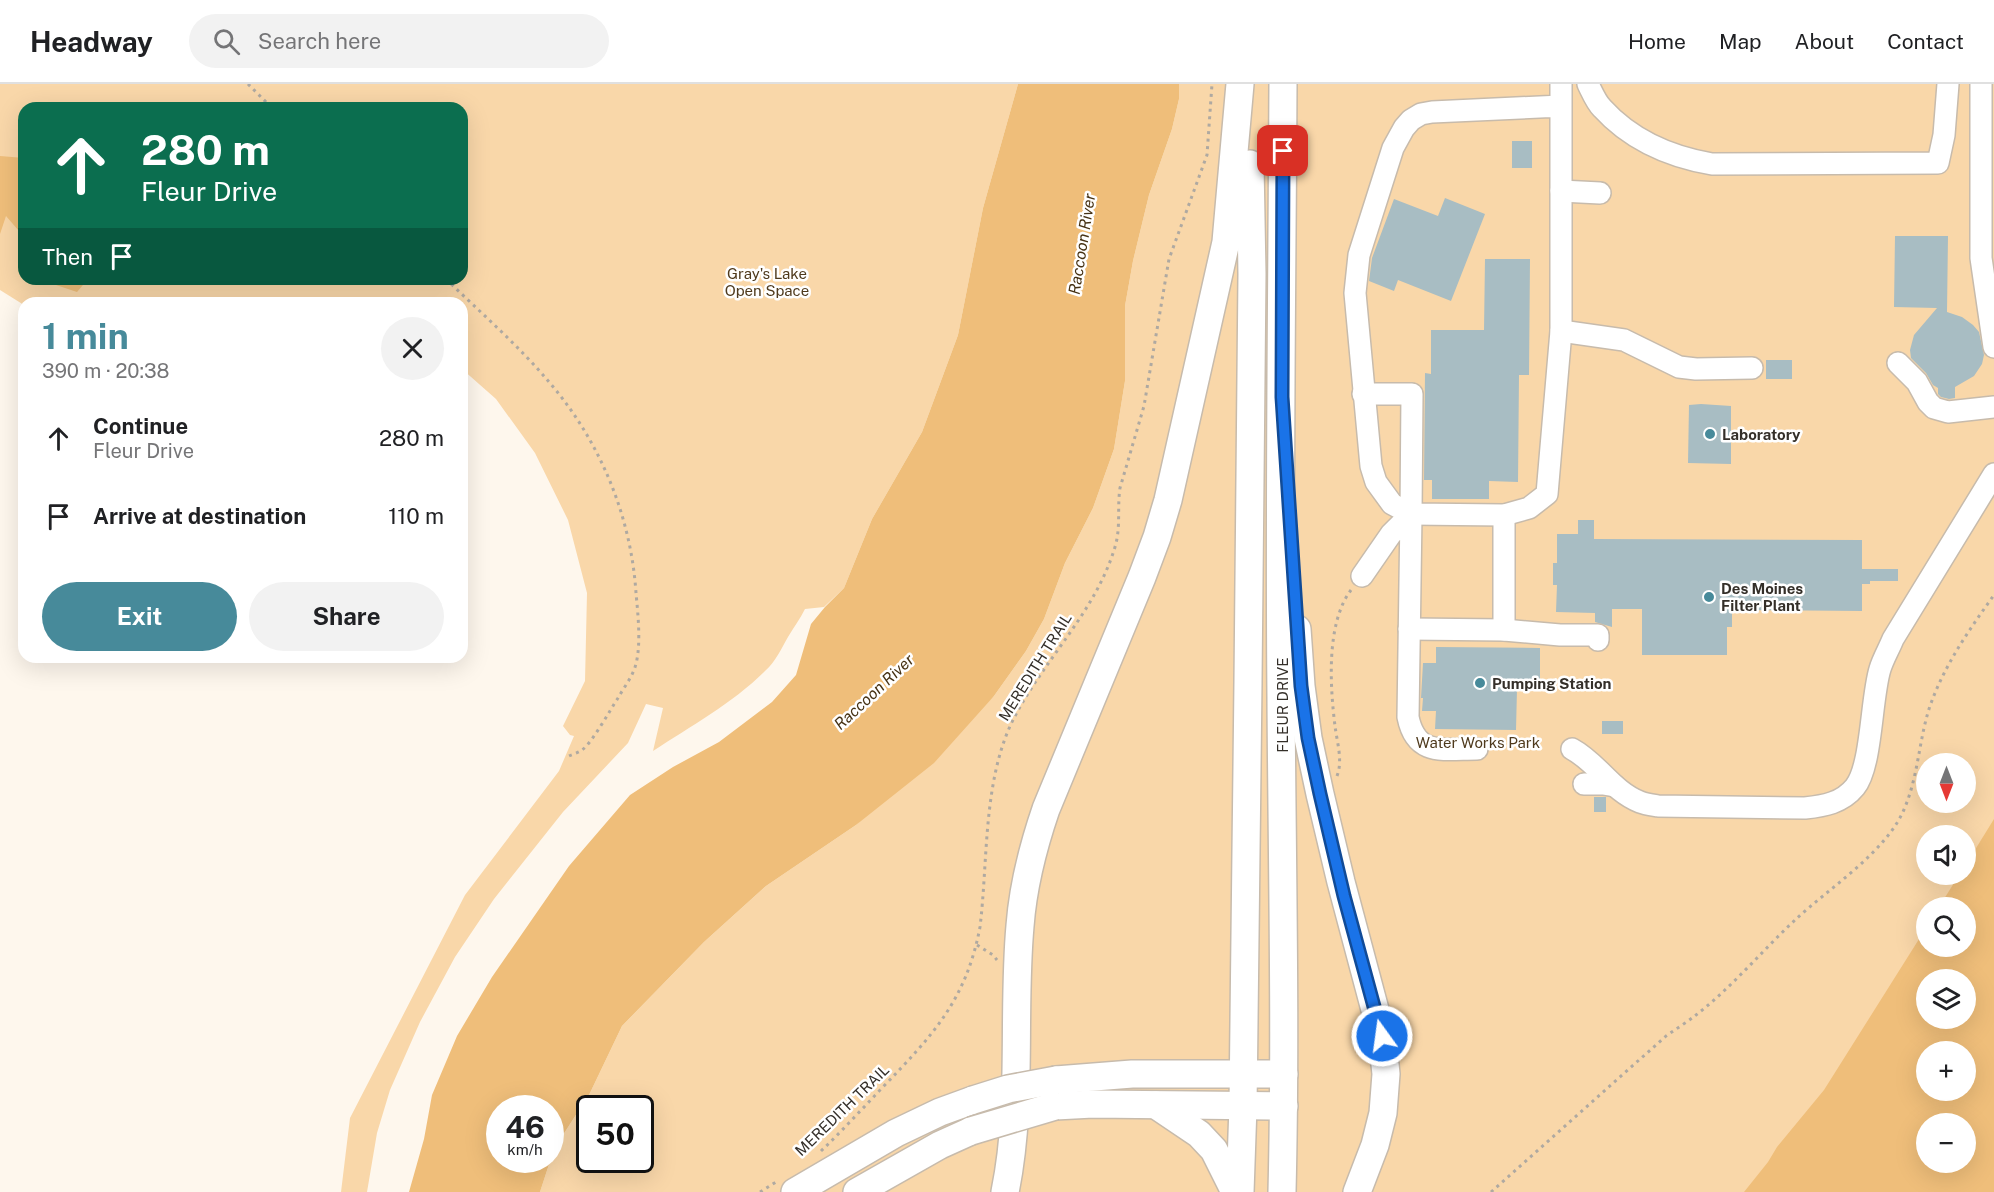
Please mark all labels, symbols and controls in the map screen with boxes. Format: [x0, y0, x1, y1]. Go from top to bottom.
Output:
search box [189, 14, 609, 68]
text: Headway [30, 25, 153, 58]
icon: search [210, 25, 243, 58]
text: Search here [258, 28, 381, 54]
text: Home [1628, 29, 1686, 54]
text: Map [1719, 29, 1762, 54]
text: About [1795, 29, 1854, 54]
text: Contact [1887, 29, 1964, 54]
text: 280 m [141, 125, 270, 174]
pin [1257, 125, 1308, 176]
icon: ahead [42, 126, 120, 204]
icon: arrive [1266, 134, 1299, 167]
text: Fleur Drive [141, 175, 277, 207]
water label: Raccoon River [1065, 191, 1100, 296]
icon: arrive [105, 240, 138, 273]
text: Then [42, 244, 93, 270]
park label: Gray's Lake Open Space [725, 265, 809, 299]
text: 1 min [42, 315, 129, 357]
button: close [381, 317, 444, 380]
text: 390 m · 20:38 [42, 359, 170, 383]
text: Continue [93, 413, 188, 439]
icon: ahead [42, 422, 75, 455]
text: 280 m [379, 425, 444, 451]
place label: Laboratory [1722, 426, 1801, 443]
marker: Laboratory [1703, 427, 1717, 441]
text: Fleur Drive [93, 439, 194, 463]
icon: arrive [42, 500, 75, 533]
text: Arrive at destination [93, 503, 306, 529]
text: 110 m [388, 503, 444, 529]
place label: Des Moines Filter Plant [1721, 580, 1803, 614]
button: Exit [42, 582, 237, 651]
button: Share [249, 582, 444, 651]
marker: Des Moines Filter Plant [1702, 590, 1716, 604]
street label: MEREDITH TRAIL [995, 610, 1075, 724]
water label: Raccoon River [830, 650, 919, 734]
street label: FLEUR DRIVE [1274, 657, 1291, 753]
place label: Pumping Station [1492, 675, 1612, 692]
marker: Pumping Station [1473, 676, 1487, 690]
park label: Water Works Park [1416, 734, 1540, 751]
north arrow [1916, 753, 1976, 813]
map controls [1916, 753, 1976, 1173]
button: sound [1916, 825, 1976, 885]
button: search [1916, 897, 1976, 957]
button: layers [1916, 969, 1976, 1029]
position arrow [1350, 1004, 1414, 1068]
button: + [1916, 1041, 1976, 1101]
street label: MEREDITH TRAIL [792, 1061, 892, 1159]
speed limit sign: 50 [576, 1095, 654, 1173]
text: 46 [505, 1109, 545, 1145]
button: − [1916, 1113, 1976, 1173]
text: km/h [507, 1141, 543, 1158]

